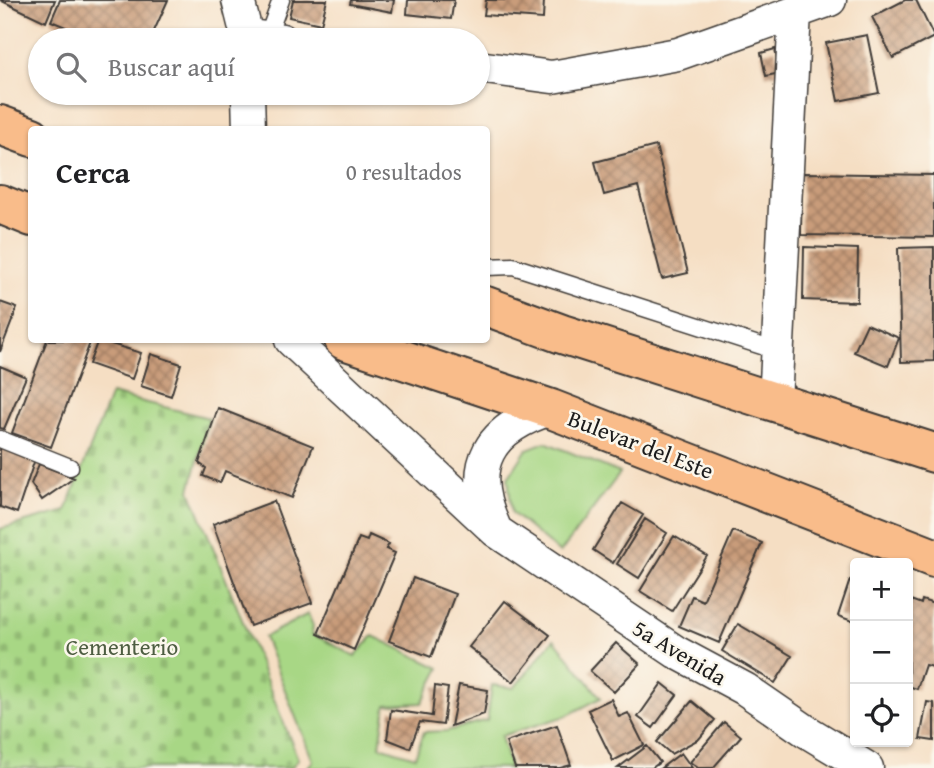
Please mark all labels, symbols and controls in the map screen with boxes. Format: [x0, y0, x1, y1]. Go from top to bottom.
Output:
search box [28, 28, 490, 105]
text: Buscar aquí [108, 47, 235, 86]
icon: search [52, 48, 90, 86]
text: Cerca [56, 150, 130, 194]
text: 0 resultados [346, 155, 462, 188]
street label: Bulevar del Este [563, 401, 719, 487]
map controls [850, 558, 913, 747]
button: + [850, 558, 913, 621]
street label: 5a Avenida [627, 611, 733, 693]
button: − [850, 621, 913, 684]
park label: Cementerio [66, 630, 178, 663]
button: locate [850, 684, 913, 747]

